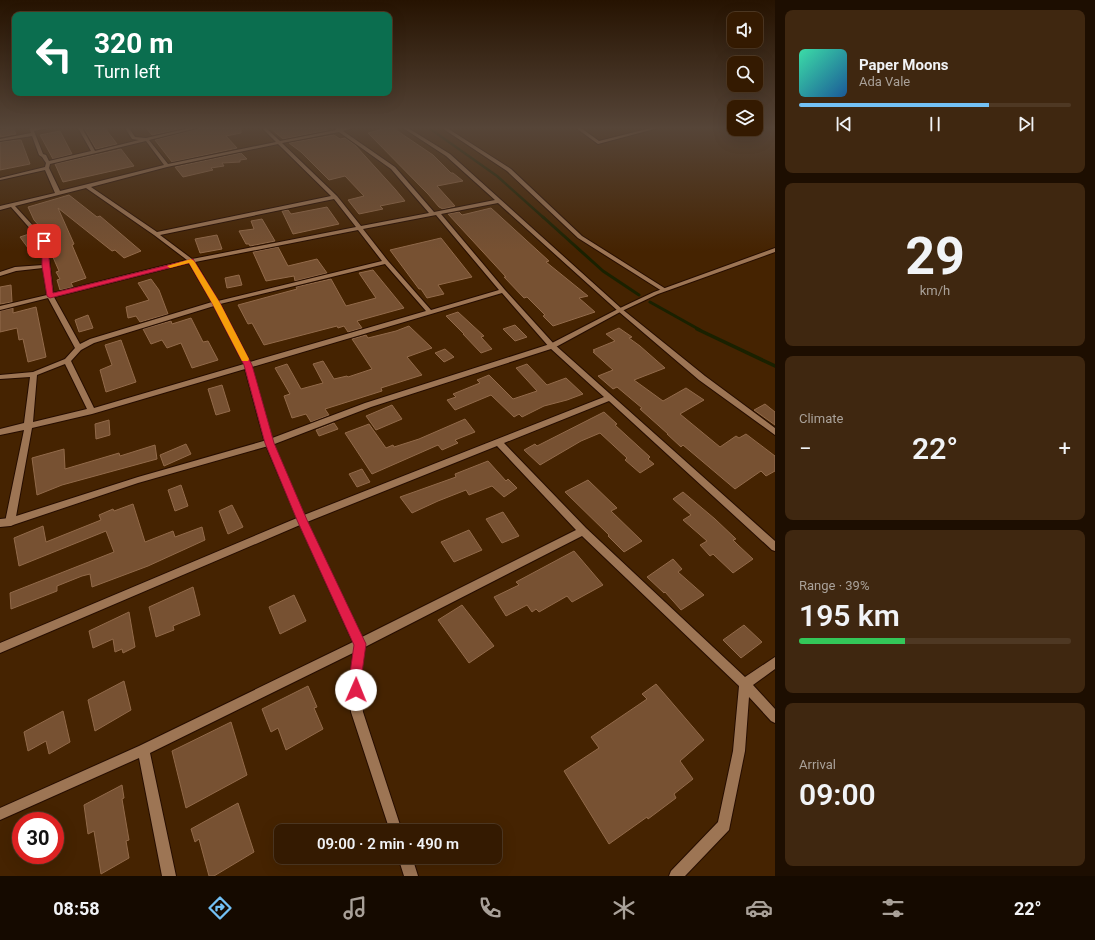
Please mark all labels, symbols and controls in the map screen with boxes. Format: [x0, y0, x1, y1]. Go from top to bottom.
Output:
map controls [727, 12, 763, 136]
button: sound [727, 12, 763, 48]
text: 320 m [94, 27, 173, 60]
icon: left [28, 28, 80, 80]
button: search [727, 56, 763, 92]
text: Paper Moons [859, 56, 949, 74]
text: Turn left [94, 61, 160, 82]
text: Ada Vale [859, 74, 910, 89]
button: layers [727, 100, 763, 136]
icon: previous [833, 113, 855, 135]
icon: pause [924, 113, 946, 135]
icon: next [1015, 113, 1037, 135]
pin [27, 224, 61, 258]
text: 29 [905, 226, 965, 287]
icon: arrive [33, 230, 55, 252]
text: km/h [920, 283, 950, 298]
text: Climate [799, 411, 843, 426]
text: 22° [912, 431, 958, 466]
text: − [799, 436, 812, 461]
text: + [1059, 436, 1071, 461]
text: Range · 39% [799, 578, 869, 593]
text: 195 km [799, 598, 900, 633]
position arrow [335, 669, 377, 711]
text: Arrival [799, 757, 836, 772]
text: 09:00 [799, 777, 876, 812]
speed limit sign: 30 [12, 812, 64, 864]
text: 09:00 · 2 min · 490 m [317, 835, 459, 853]
icon: directions [206, 894, 234, 922]
icon: music [341, 894, 369, 922]
icon: phone [476, 894, 504, 922]
icon: climate [610, 894, 638, 922]
icon: car [745, 894, 773, 922]
icon: filters [879, 894, 907, 922]
text: 08:58 [53, 898, 100, 919]
text: 22° [1014, 898, 1042, 919]

